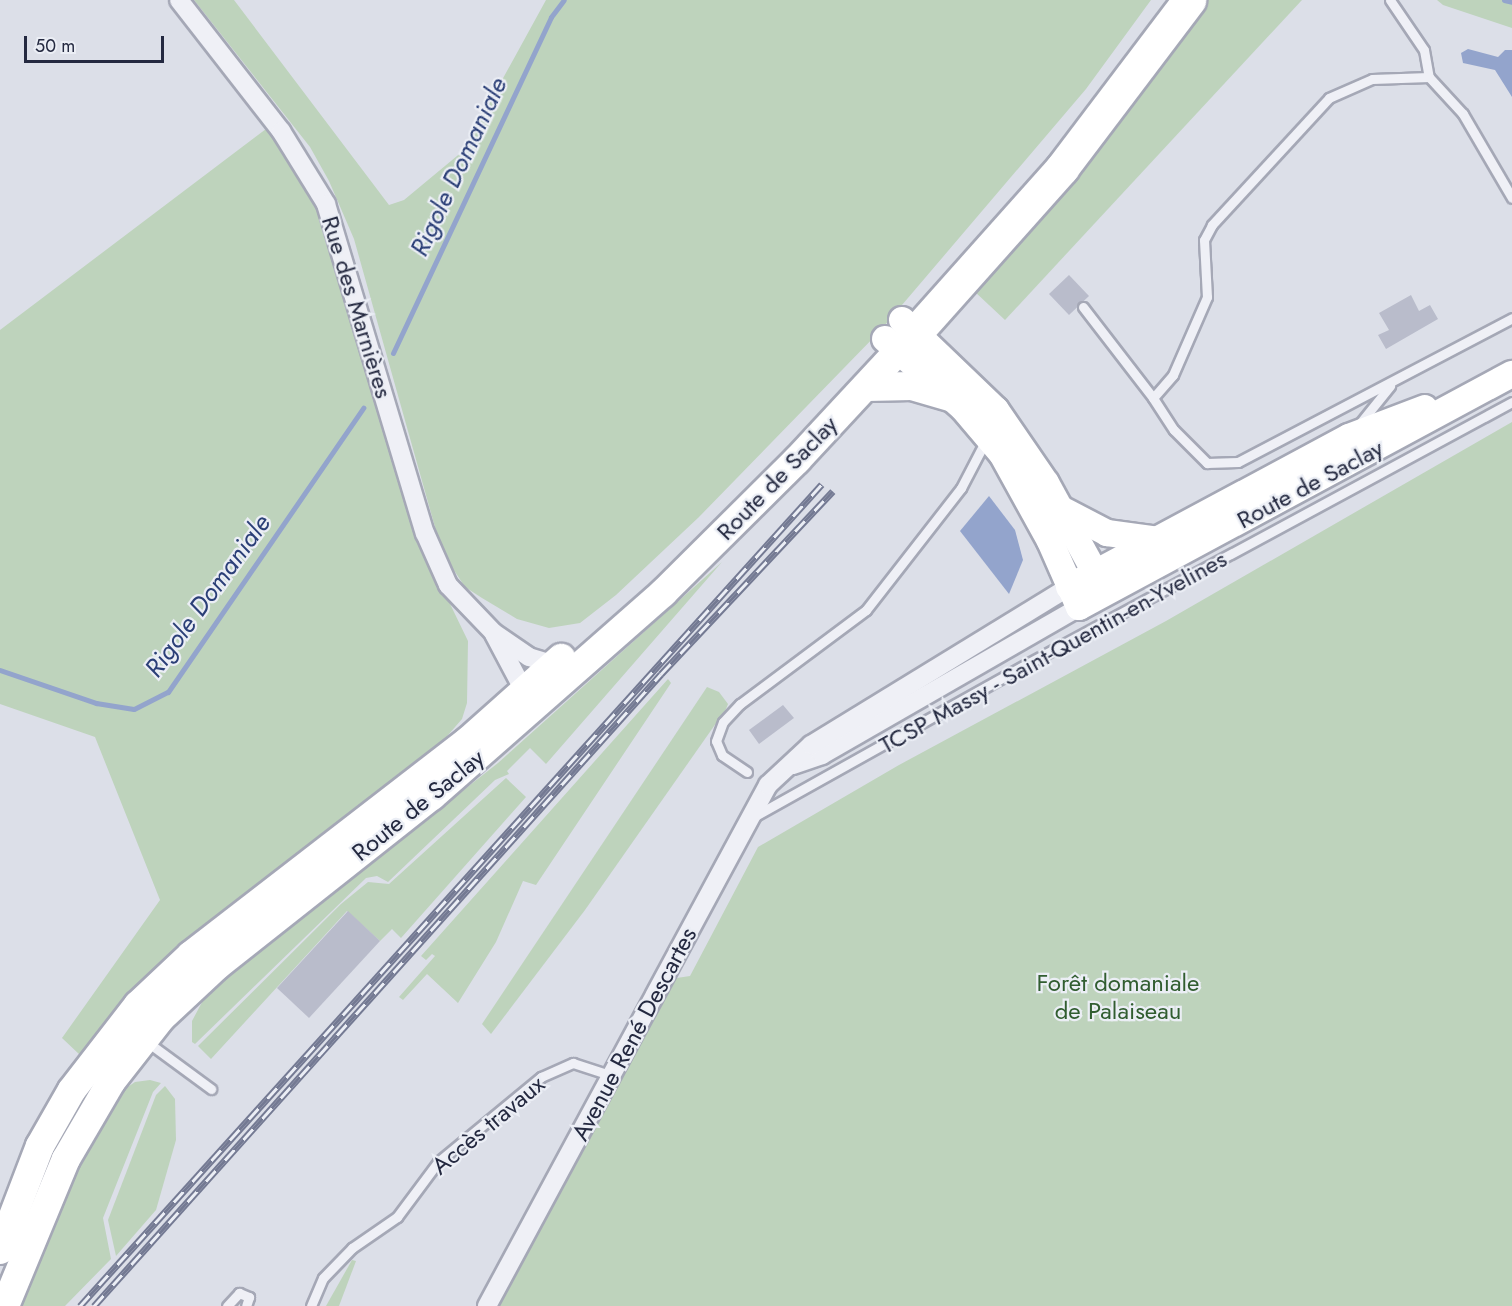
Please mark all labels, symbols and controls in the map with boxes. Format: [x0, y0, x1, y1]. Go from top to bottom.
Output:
scale bar [27, 24, 166, 62]
text: 50 m [35, 33, 75, 59]
water label: Rigole Domaniale [404, 73, 514, 261]
street label: Rue des Marnières [316, 212, 398, 402]
street label: Route de Saclay [711, 410, 843, 546]
street label: Route de Saclay [1232, 433, 1388, 535]
water label: Rigole Domaniale [139, 509, 277, 683]
street label: TCSP Massy - Saint-Quentin-en-Yvelines [874, 544, 1232, 760]
street label: Route de Saclay [346, 743, 490, 867]
street label: Avenue René Descartes [566, 922, 702, 1146]
park label: Forêt domaniale de Palaiseau [1037, 969, 1199, 1025]
street label: Accès travaux [426, 1070, 550, 1180]

